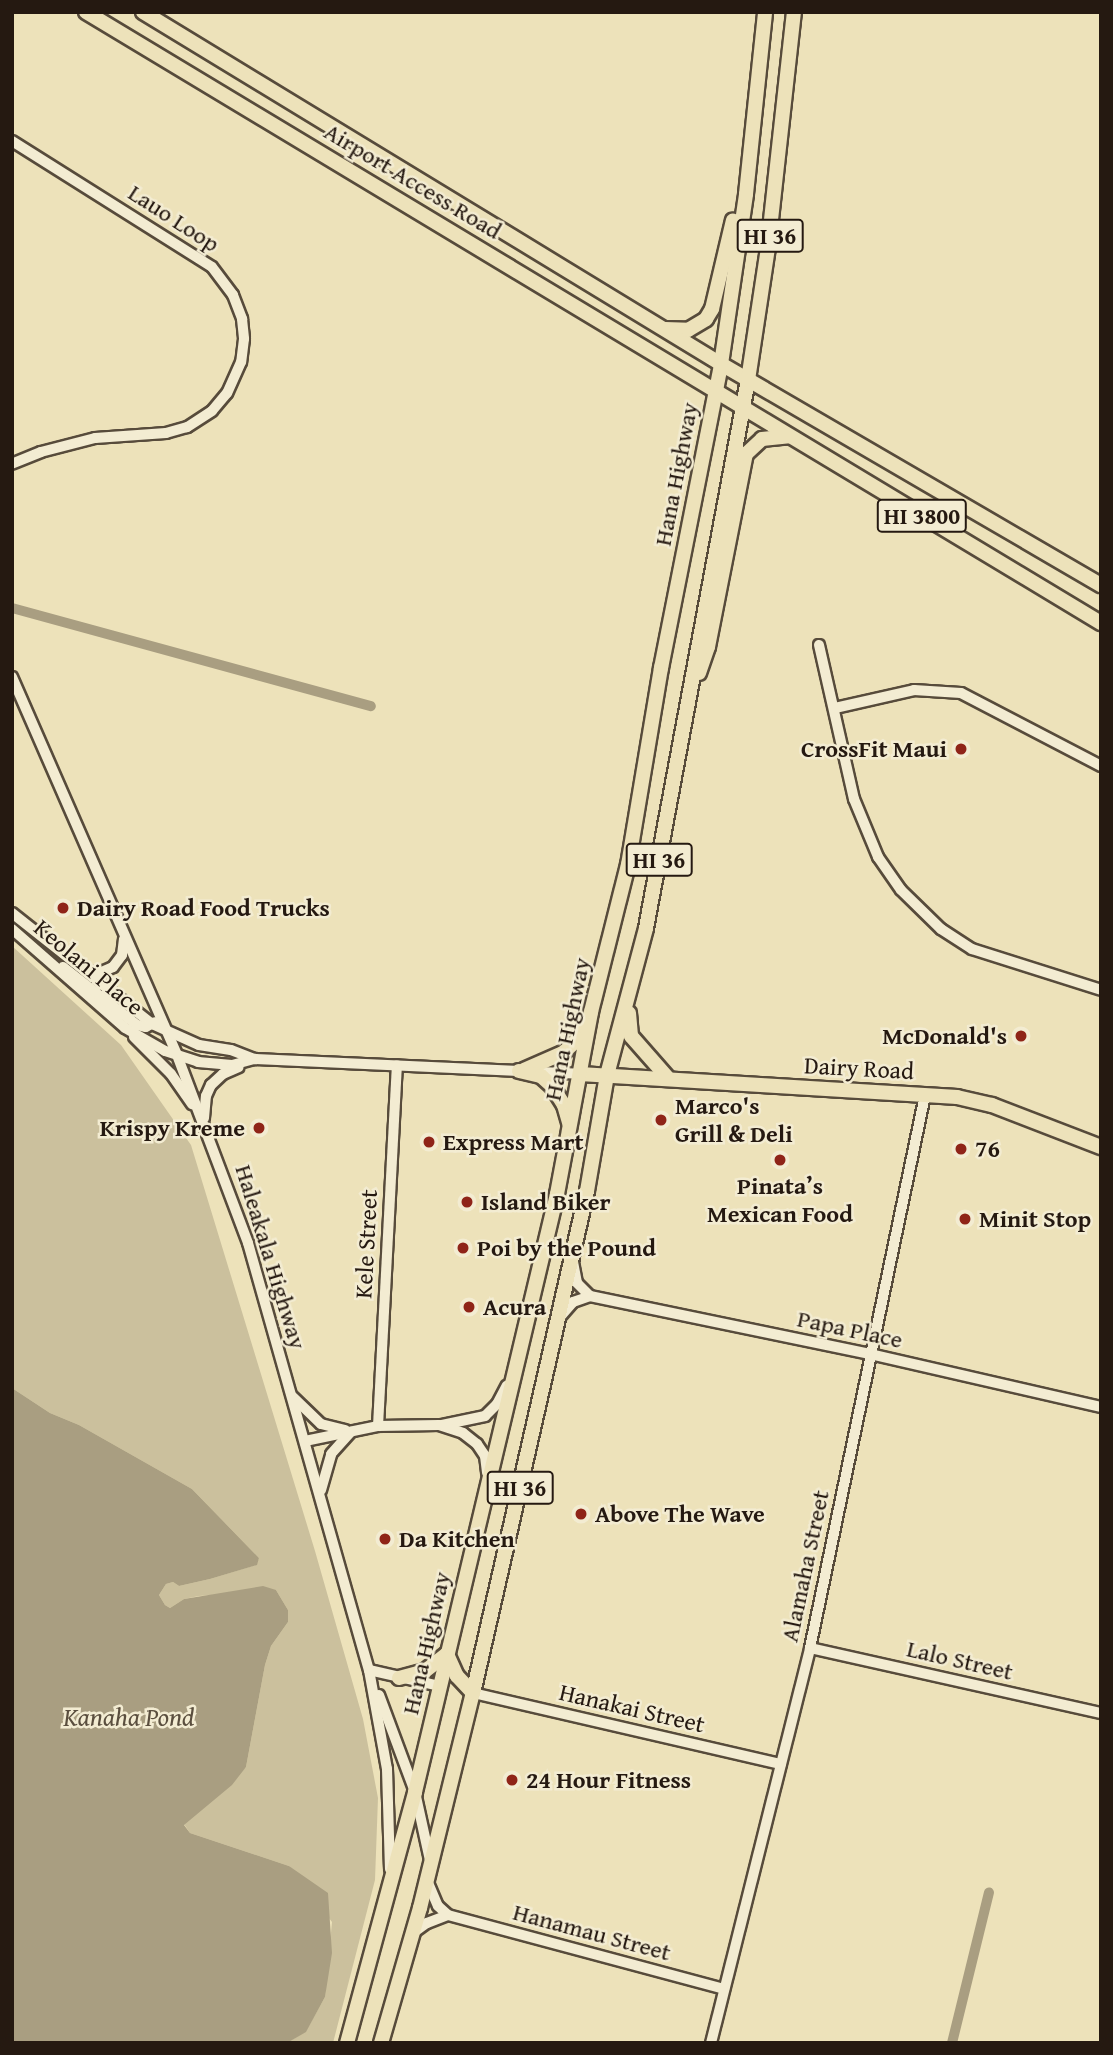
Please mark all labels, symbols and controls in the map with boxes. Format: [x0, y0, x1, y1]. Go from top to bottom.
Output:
street label: Airport Access Road [319, 117, 507, 245]
street label: Lauo Loop [123, 178, 225, 258]
road number: HI 36 [735, 216, 805, 256]
street label: Hana Highway [648, 400, 704, 548]
road number: HI 3800 [876, 496, 968, 536]
place label: CrossFit Maui [801, 735, 947, 763]
marker: CrossFit Maui [953, 741, 969, 757]
road number: HI 36 [624, 840, 694, 880]
place label: Dairy Road Food Trucks [77, 894, 330, 922]
marker: Dairy Road Food Trucks [55, 900, 71, 916]
street label: Keolani Place [28, 913, 150, 1021]
street label: Hana Highway [538, 955, 596, 1103]
place label: McDonald's [882, 1022, 1007, 1050]
marker: McDonald's [1013, 1028, 1029, 1044]
street label: Dairy Road [803, 1051, 915, 1085]
place label: Marco's Grill & Deli [675, 1092, 793, 1148]
marker: Marco's Grill & Deli [653, 1112, 669, 1128]
place label: Krispy Kreme [100, 1114, 245, 1142]
marker: Krispy Kreme [251, 1120, 267, 1136]
place label: Express Mart [443, 1128, 584, 1156]
marker: Express Mart [421, 1134, 437, 1150]
place label: 76 [975, 1135, 1000, 1163]
marker: 76 [953, 1141, 969, 1157]
marker: Pinata’s Mexican Food [772, 1152, 788, 1168]
street label: Haleakala Highway [229, 1161, 313, 1353]
place label: Pinata’s Mexican Food [707, 1172, 853, 1228]
place label: Island Biker [481, 1188, 611, 1216]
street label: Kele Street [349, 1189, 383, 1299]
marker: Island Biker [459, 1194, 475, 1210]
place label: Minit Stop [979, 1205, 1091, 1233]
marker: Minit Stop [957, 1211, 973, 1227]
place label: Poi by the Pound [477, 1234, 656, 1262]
marker: Poi by the Pound [455, 1240, 471, 1256]
place label: Acura [483, 1293, 546, 1321]
marker: Acura [461, 1299, 477, 1315]
street label: Papa Place [795, 1304, 905, 1354]
road number: HI 36 [485, 1469, 555, 1508]
street label: Alamaha Street [775, 1487, 835, 1645]
place label: Above The Wave [595, 1500, 765, 1528]
marker: Above The Wave [573, 1506, 589, 1522]
place label: Da Kitchen [399, 1525, 515, 1553]
marker: Da Kitchen [377, 1531, 393, 1547]
street label: Hana Highway [396, 1569, 456, 1717]
street label: Lalo Street [904, 1634, 1016, 1686]
street label: Hanakai Street [556, 1677, 708, 1739]
water label: Kanaha Pond [63, 1701, 195, 1733]
place label: 24 Hour Fitness [526, 1766, 691, 1794]
marker: 24 Hour Fitness [504, 1772, 520, 1788]
street label: Hanamau Street [510, 1897, 674, 1967]

